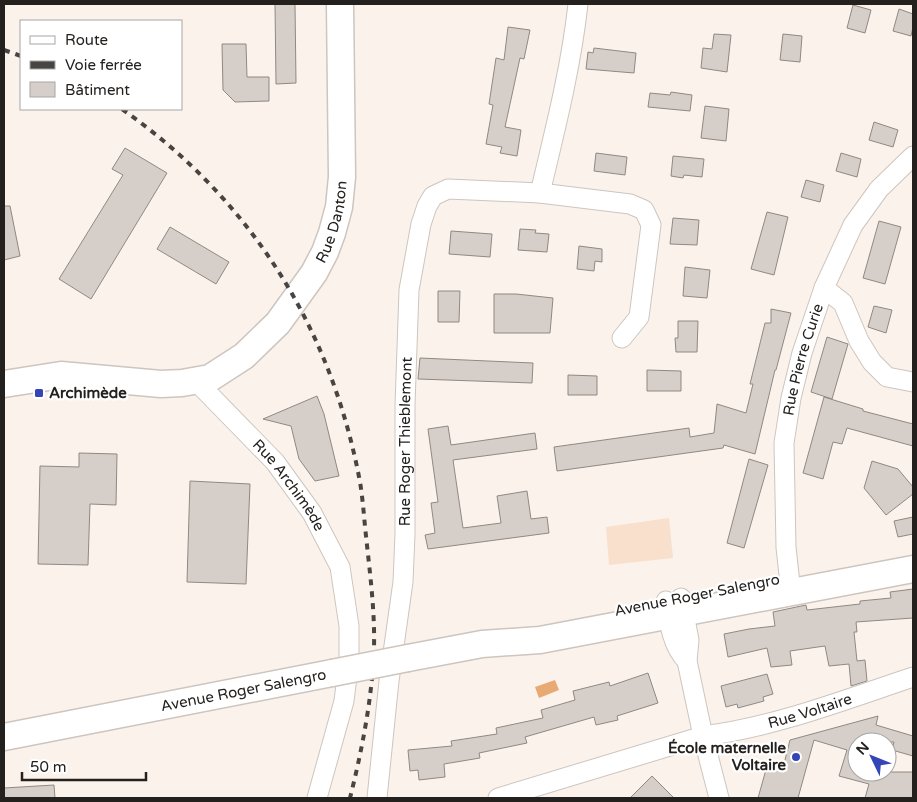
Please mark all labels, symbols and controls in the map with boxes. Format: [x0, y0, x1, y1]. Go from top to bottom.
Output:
legend [20, 20, 182, 110]
text: Route [65, 31, 108, 49]
text: Voie ferrée [65, 56, 142, 74]
text: Bâtiment [65, 81, 130, 99]
street label: Rue Danton [312, 180, 351, 266]
street label: Rue Pierre Curie [779, 301, 827, 417]
street label: Rue Roger Thieblemont [396, 356, 416, 526]
place label: Archimède [49, 384, 127, 402]
marker: Archimède [33, 387, 45, 399]
street label: Rue Archimède [249, 436, 329, 534]
street label: Avenue Roger Salengro [613, 570, 781, 620]
street label: Avenue Roger Salengro [159, 665, 328, 715]
street label: Rue Voltaire [766, 690, 854, 732]
north arrow [847, 732, 897, 782]
place label: École maternelle Voltaire [668, 738, 787, 774]
text: N [853, 739, 873, 758]
scale bar [22, 750, 146, 782]
marker: École maternelle Voltaire [790, 751, 802, 763]
text: 50 m [30, 758, 67, 776]

